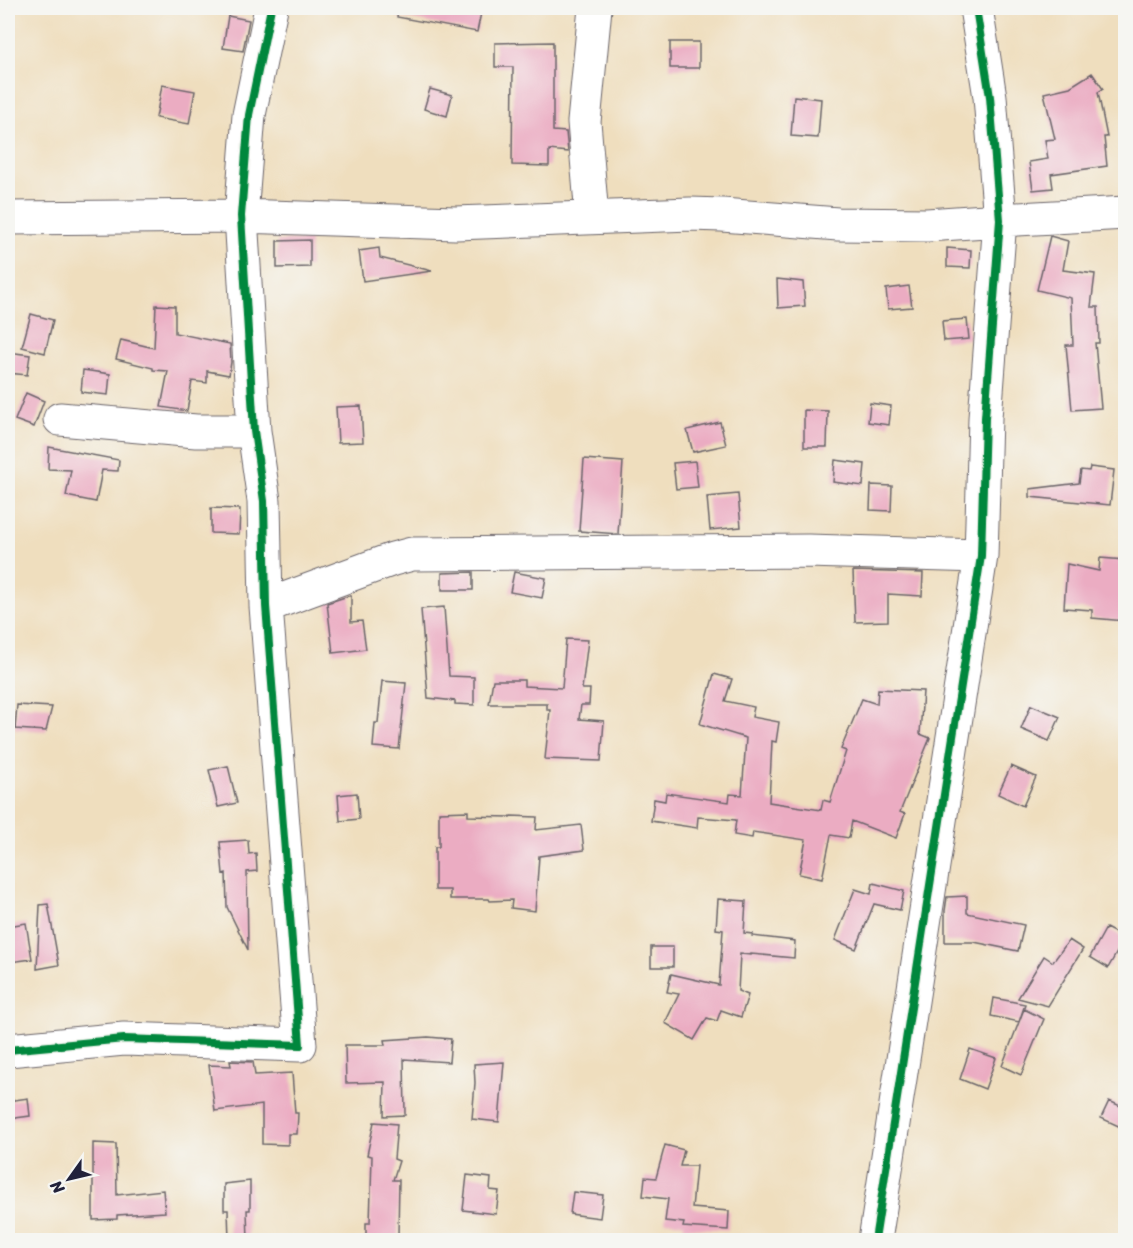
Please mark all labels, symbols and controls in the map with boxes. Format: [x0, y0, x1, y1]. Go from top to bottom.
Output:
north arrow [39, 1149, 99, 1209]
text: N [41, 1174, 73, 1201]

